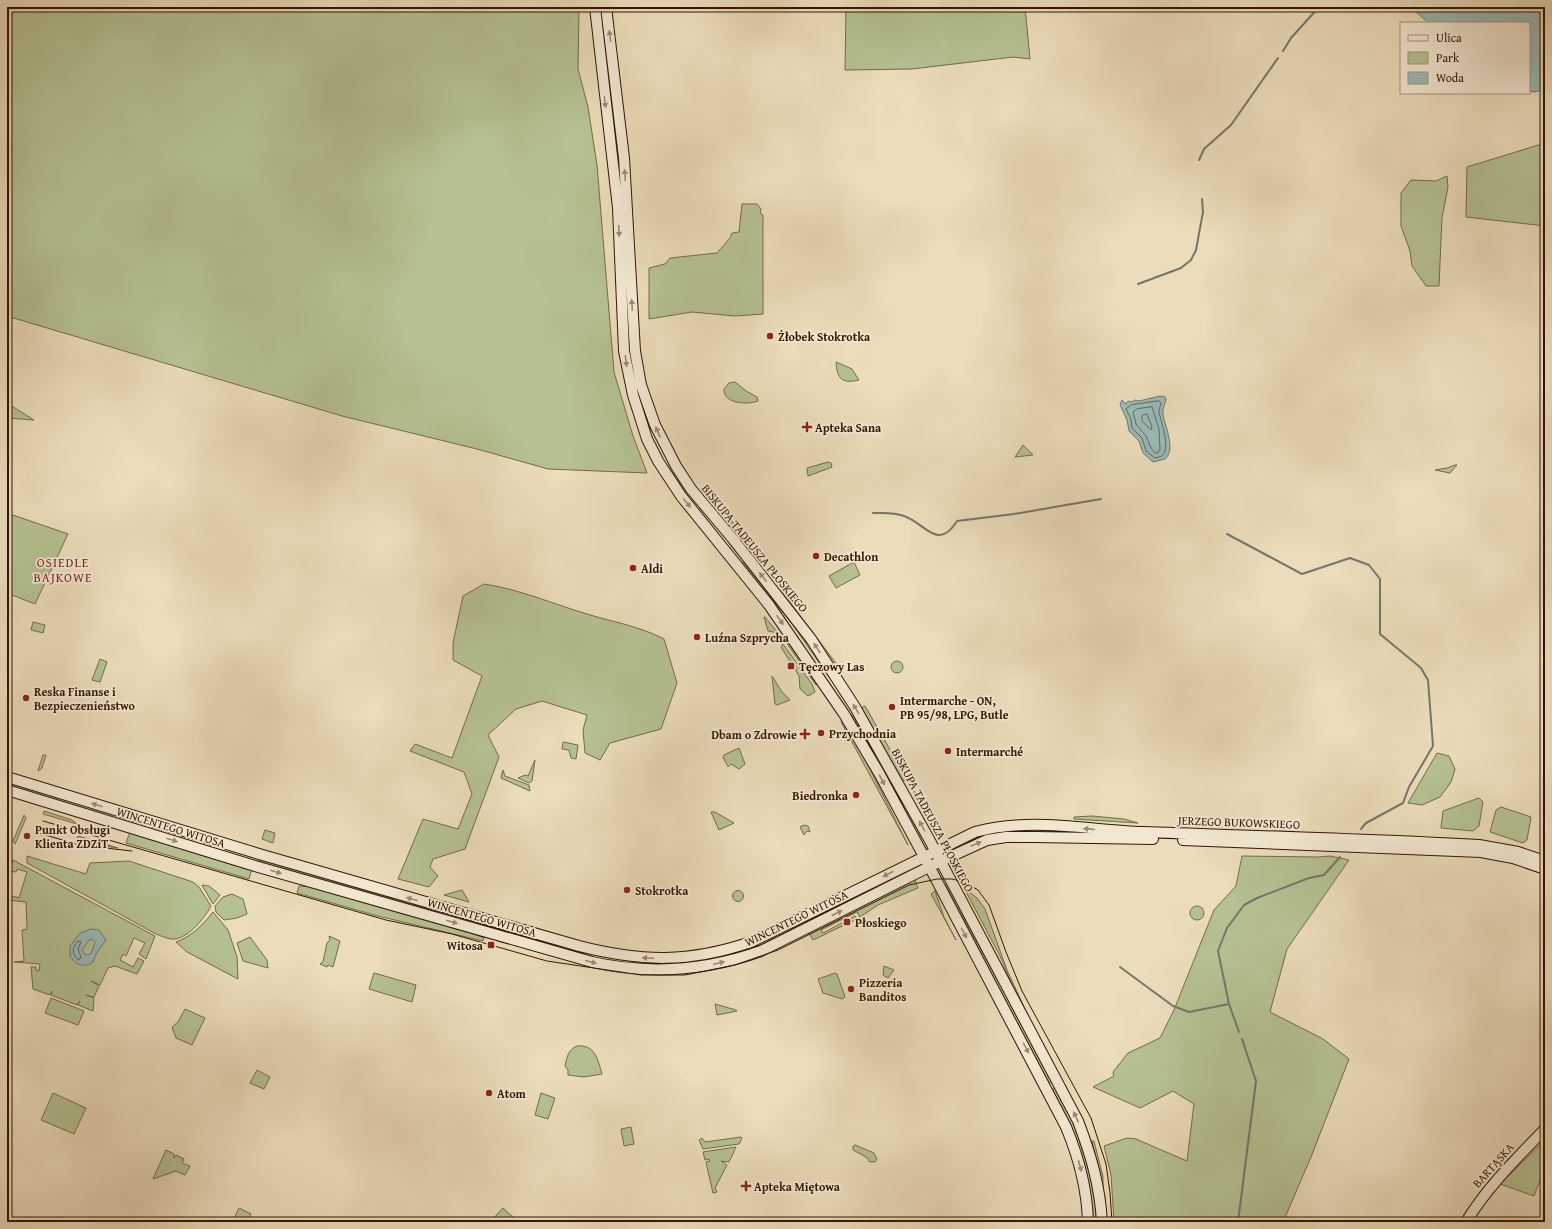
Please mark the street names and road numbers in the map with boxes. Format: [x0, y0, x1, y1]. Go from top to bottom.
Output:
street label: BISKUPA TADEUSZA PŁOSKIEGO [698, 480, 812, 616]
street label: BISKUPA TADEUSZA PŁOSKIEGO [888, 745, 978, 895]
street label: WINCENTEGO WITOSA [114, 802, 228, 852]
street label: JERZEGO BUKOWSKIEGO [1176, 811, 1300, 833]
street label: WINCENTEGO WITOSA [741, 885, 851, 950]
street label: WINCENTEGO WITOSA [425, 893, 539, 941]
street label: BARTĄSKA [1468, 1138, 1518, 1191]

